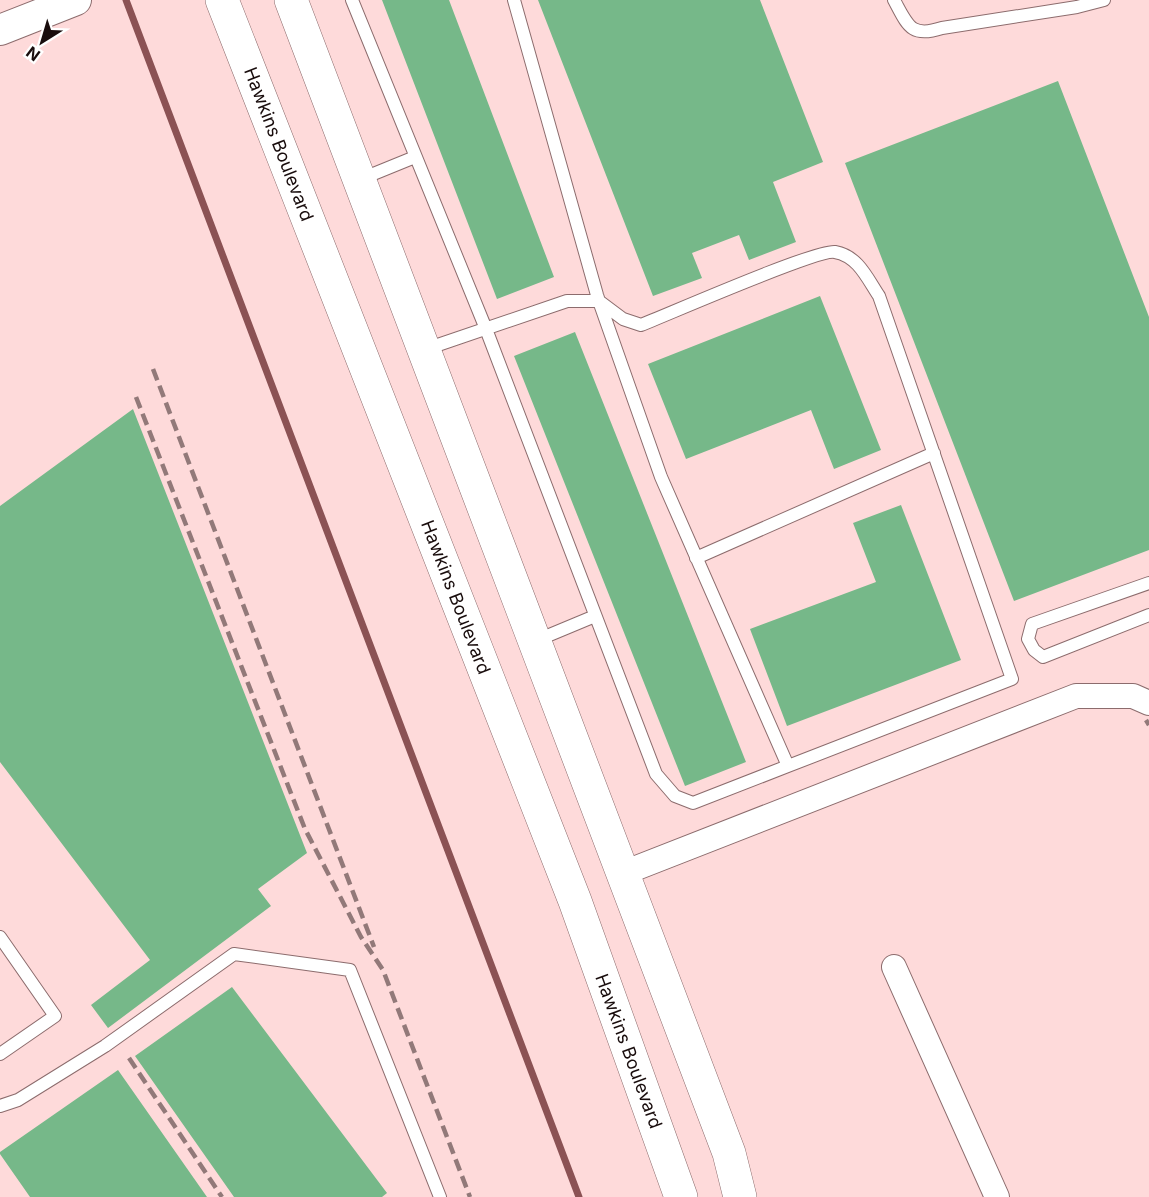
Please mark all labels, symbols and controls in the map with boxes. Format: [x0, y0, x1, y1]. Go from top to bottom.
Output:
north arrow [12, 12, 72, 72]
text: N [22, 42, 44, 66]
street label: Hawkins Boulevard [240, 64, 318, 224]
street label: Hawkins Boulevard [417, 517, 495, 677]
street label: Hawkins Boulevard [591, 971, 667, 1131]

